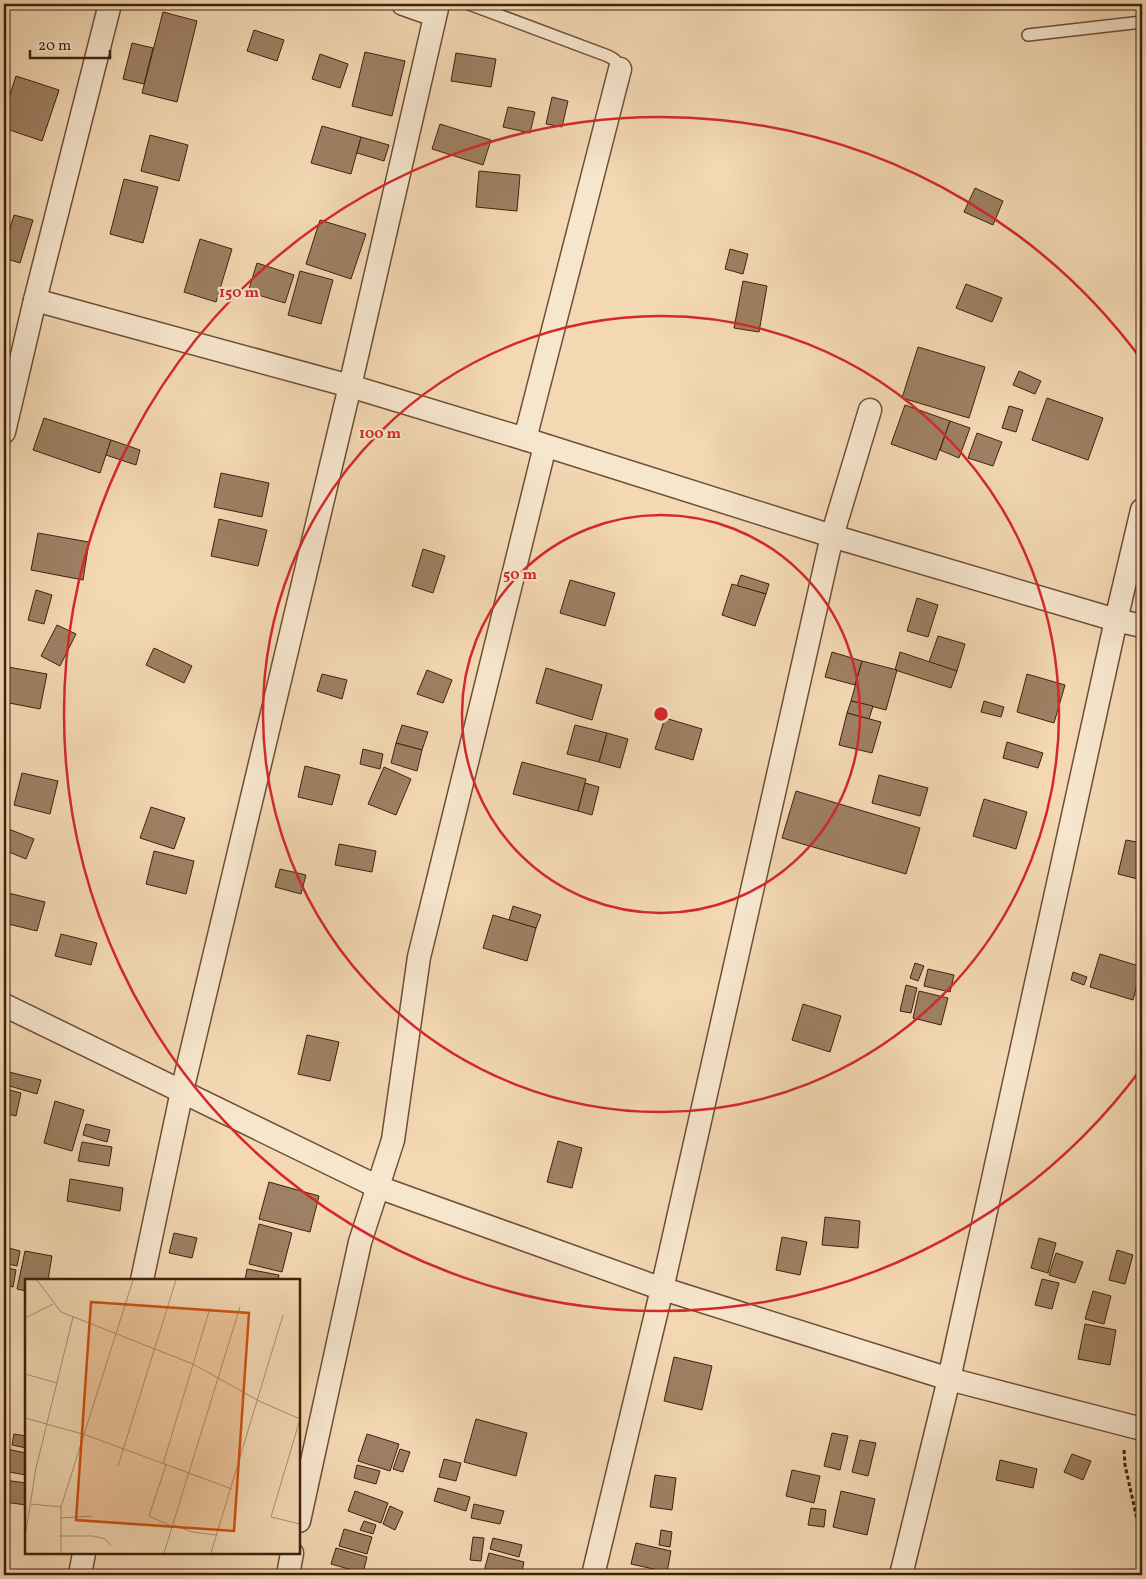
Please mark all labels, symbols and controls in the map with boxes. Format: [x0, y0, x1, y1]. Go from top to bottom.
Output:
scale bar [30, 28, 110, 60]
text: 20 m [38, 36, 71, 57]
text: 150 m [219, 283, 259, 304]
text: 100 m [359, 424, 402, 445]
text: 50 m [503, 565, 537, 586]
centre of rings [652, 705, 670, 723]
inset map [25, 1279, 300, 1554]

